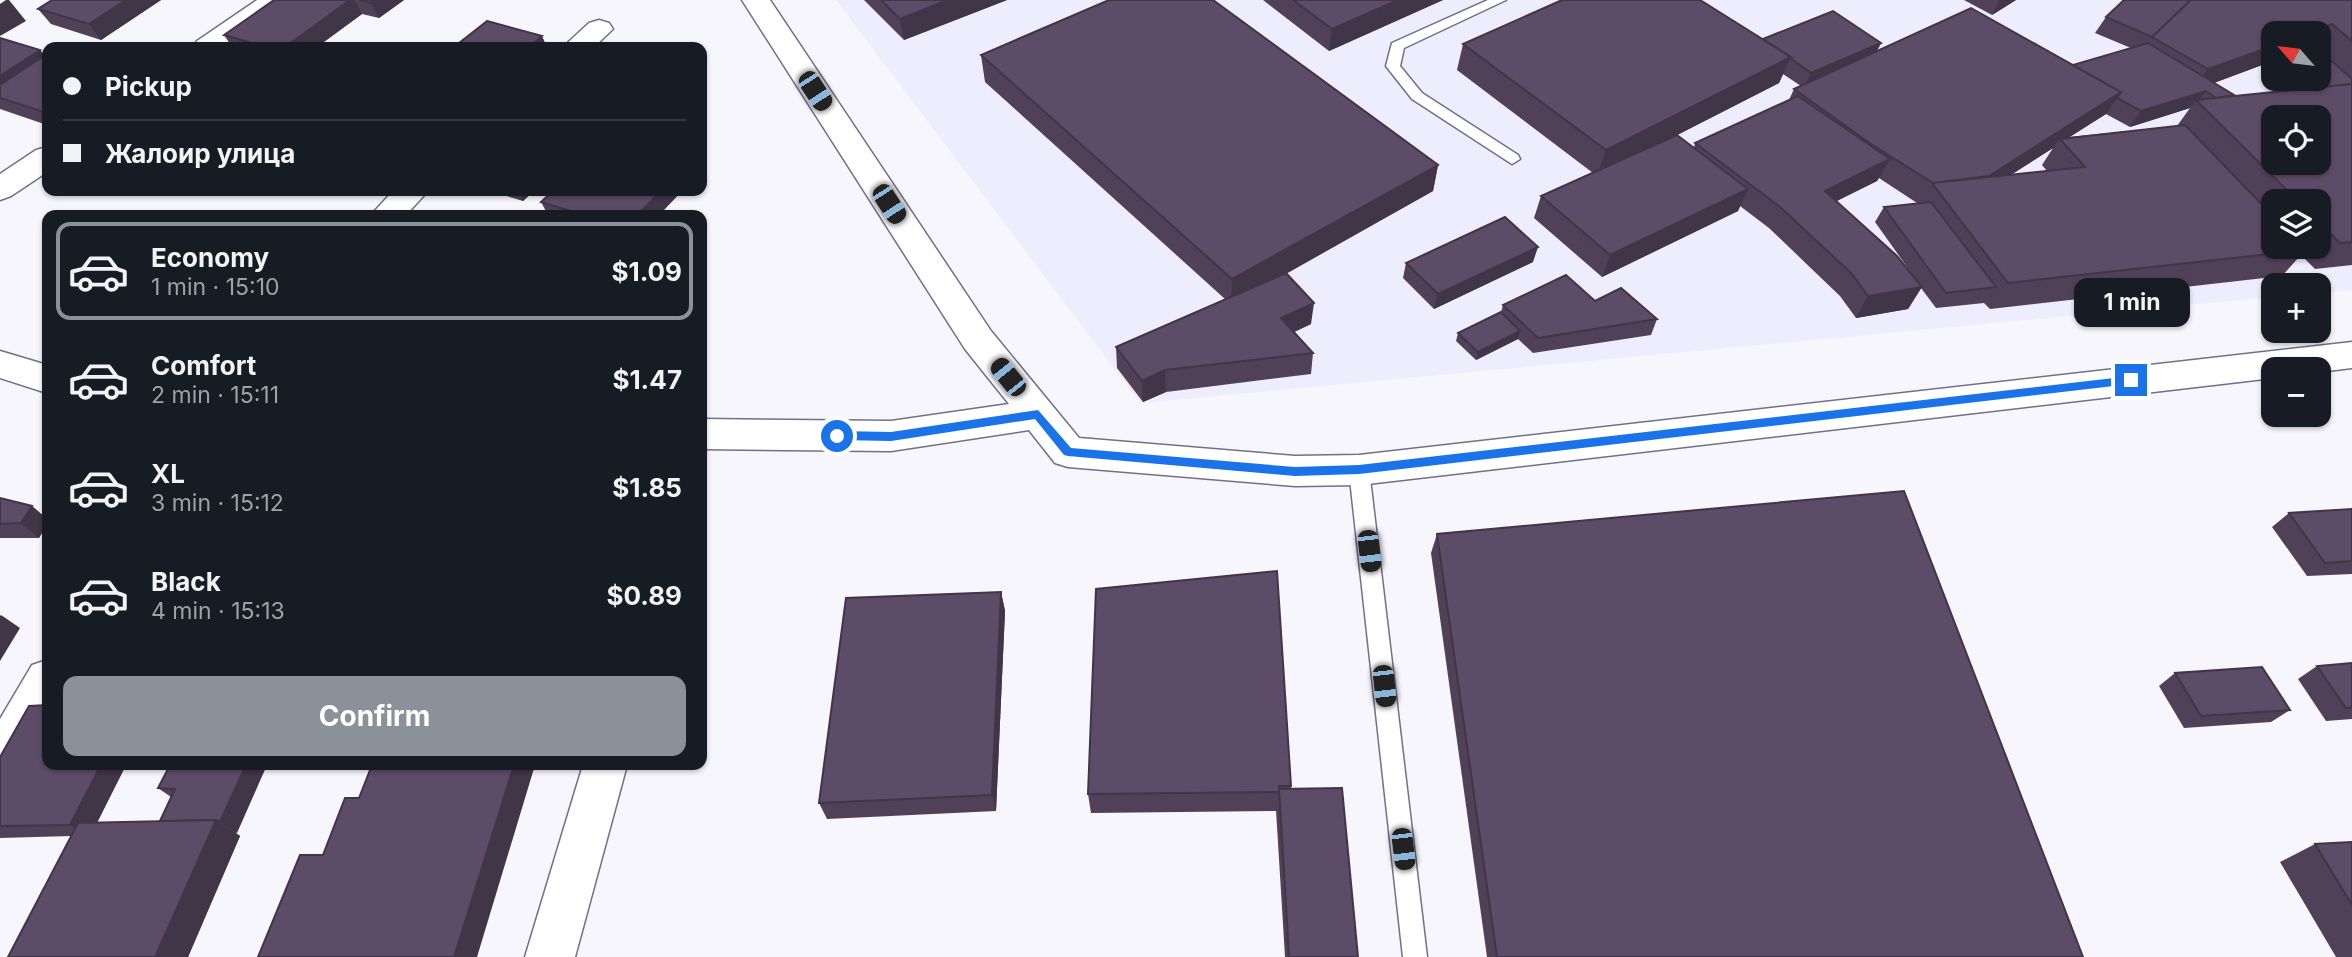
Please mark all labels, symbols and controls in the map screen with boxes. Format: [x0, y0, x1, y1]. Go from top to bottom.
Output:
north arrow [2261, 21, 2331, 91]
map controls [2261, 21, 2331, 427]
car [795, 68, 836, 114]
text: Pickup [105, 71, 192, 102]
button: locate [2261, 105, 2331, 175]
text: Жалоир улица [105, 138, 295, 169]
car [869, 181, 910, 227]
button: layers [2261, 189, 2331, 259]
icon: car [67, 240, 130, 303]
text: Economy [151, 242, 269, 273]
text: $1.09 [611, 256, 682, 287]
text: 1 min · 15:10 [151, 273, 280, 301]
button: + [2261, 273, 2331, 343]
callout: 1 min [2073, 278, 2189, 328]
text: 1 min [2104, 288, 2160, 316]
icon: car [67, 348, 130, 411]
text: Comfort [151, 350, 256, 381]
car [987, 354, 1030, 400]
button: − [2261, 357, 2331, 427]
text: $1.47 [612, 364, 682, 395]
route end [2115, 364, 2147, 396]
text: 2 min · 15:11 [151, 381, 279, 409]
route start [821, 420, 853, 452]
icon: car [67, 456, 130, 519]
text: XL [151, 458, 185, 489]
text: $1.85 [612, 472, 682, 503]
text: 3 min · 15:12 [151, 489, 284, 517]
car [1357, 529, 1382, 573]
icon: car [67, 564, 130, 627]
text: Black [151, 566, 221, 597]
text: $0.89 [606, 580, 682, 611]
text: 4 min · 15:13 [151, 597, 285, 625]
car [1372, 664, 1397, 708]
button: Confirm [63, 676, 686, 756]
car [1391, 827, 1416, 871]

